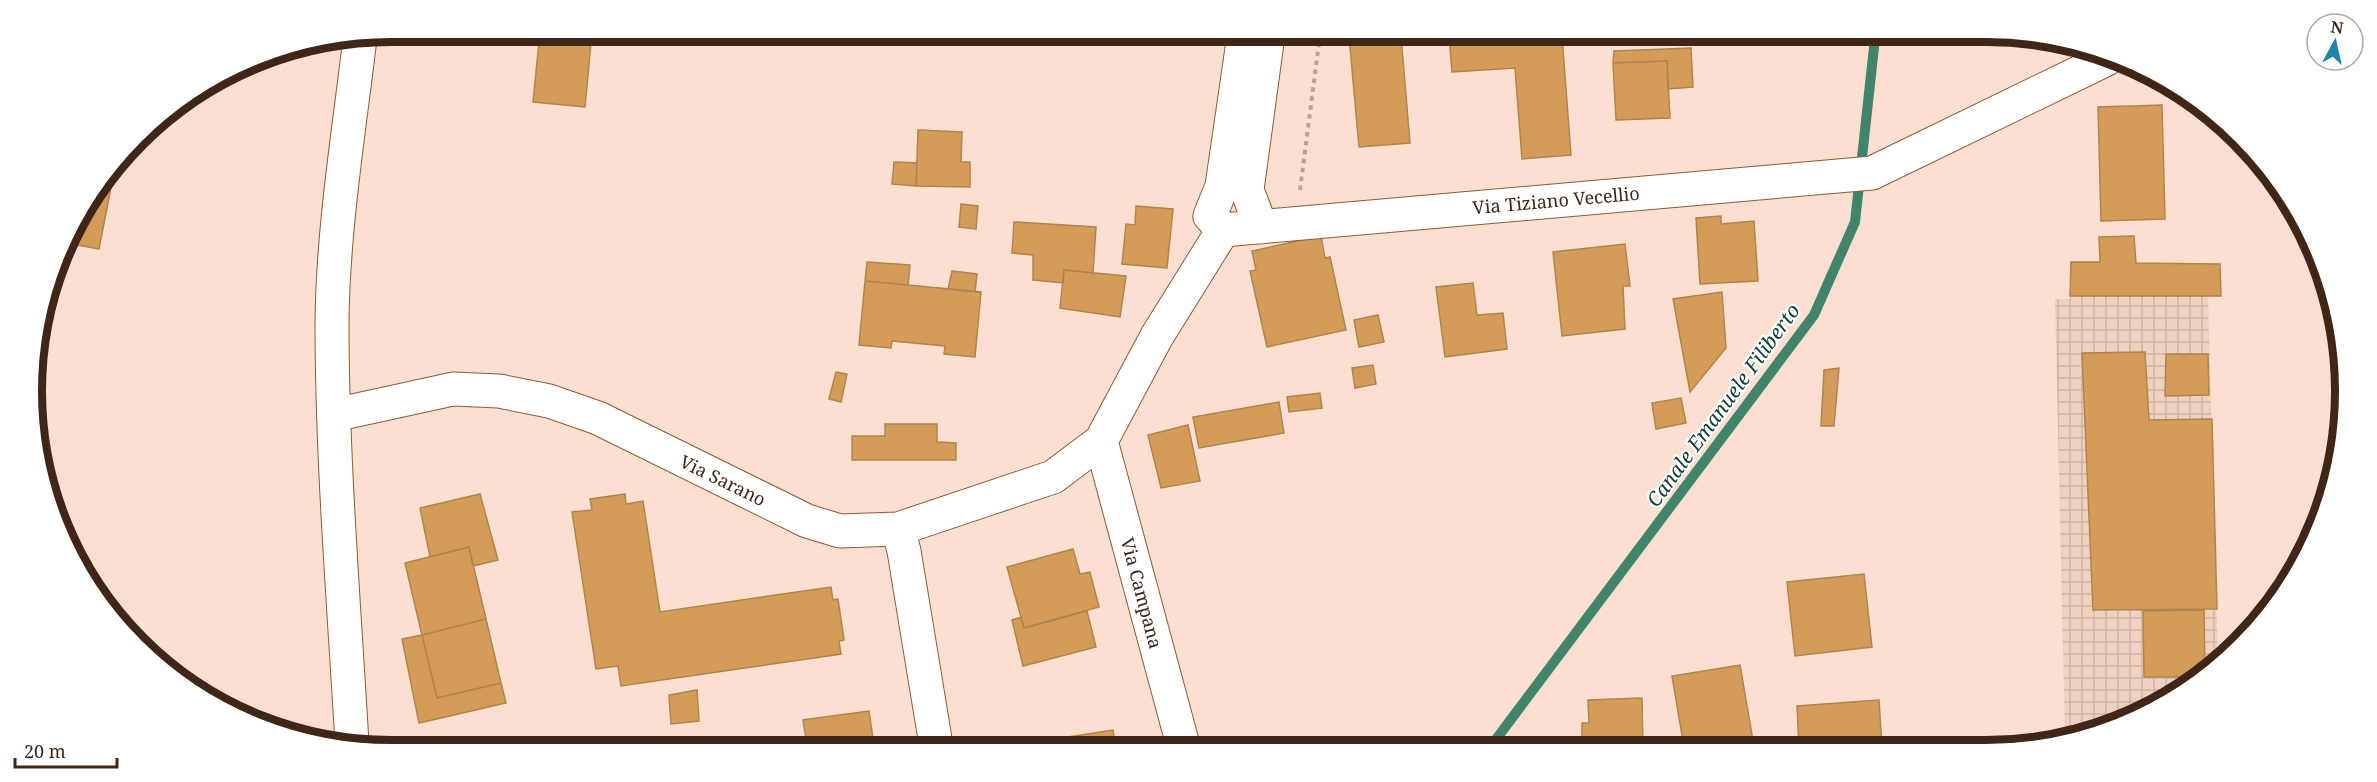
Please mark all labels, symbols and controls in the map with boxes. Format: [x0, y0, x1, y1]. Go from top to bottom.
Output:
north arrow [2305, 12, 2365, 72]
text: N [2329, 15, 2345, 39]
street label: Via Tiziano Vecellio [1471, 181, 1641, 219]
water label: Canale Emanuele Filiberto [1640, 298, 1806, 512]
street label: Via Sarano [676, 449, 770, 511]
street label: Via Campana [1116, 535, 1168, 651]
scale bar [15, 731, 117, 769]
text: 20 m [24, 739, 66, 763]

